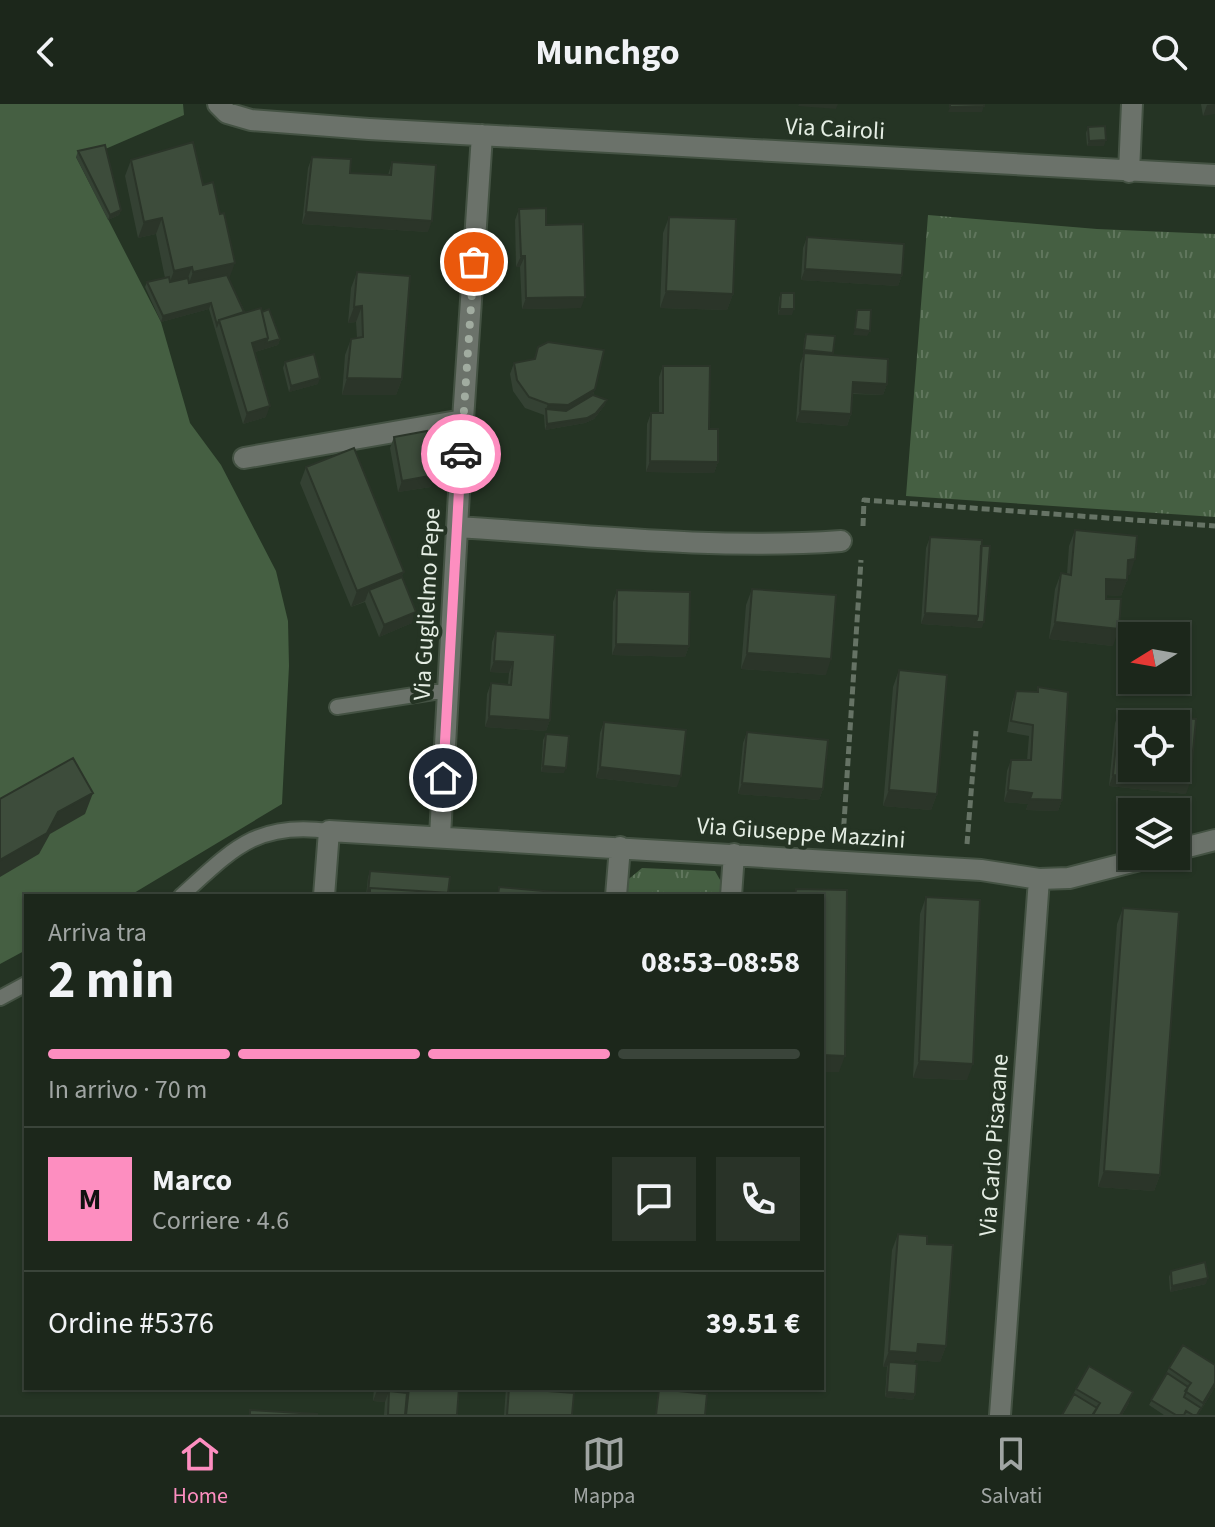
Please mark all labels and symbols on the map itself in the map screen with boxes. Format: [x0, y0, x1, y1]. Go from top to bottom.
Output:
street label: Via Cairoli [784, 109, 886, 149]
pin [440, 228, 508, 296]
courier [421, 414, 501, 494]
street label: Via Guglielmo Pepe [404, 507, 450, 701]
north arrow [1118, 622, 1190, 694]
pin [409, 744, 477, 812]
street label: Via Giuseppe Mazzini [695, 808, 907, 858]
street label: Via Carlo Pisacane [970, 1053, 1018, 1237]

